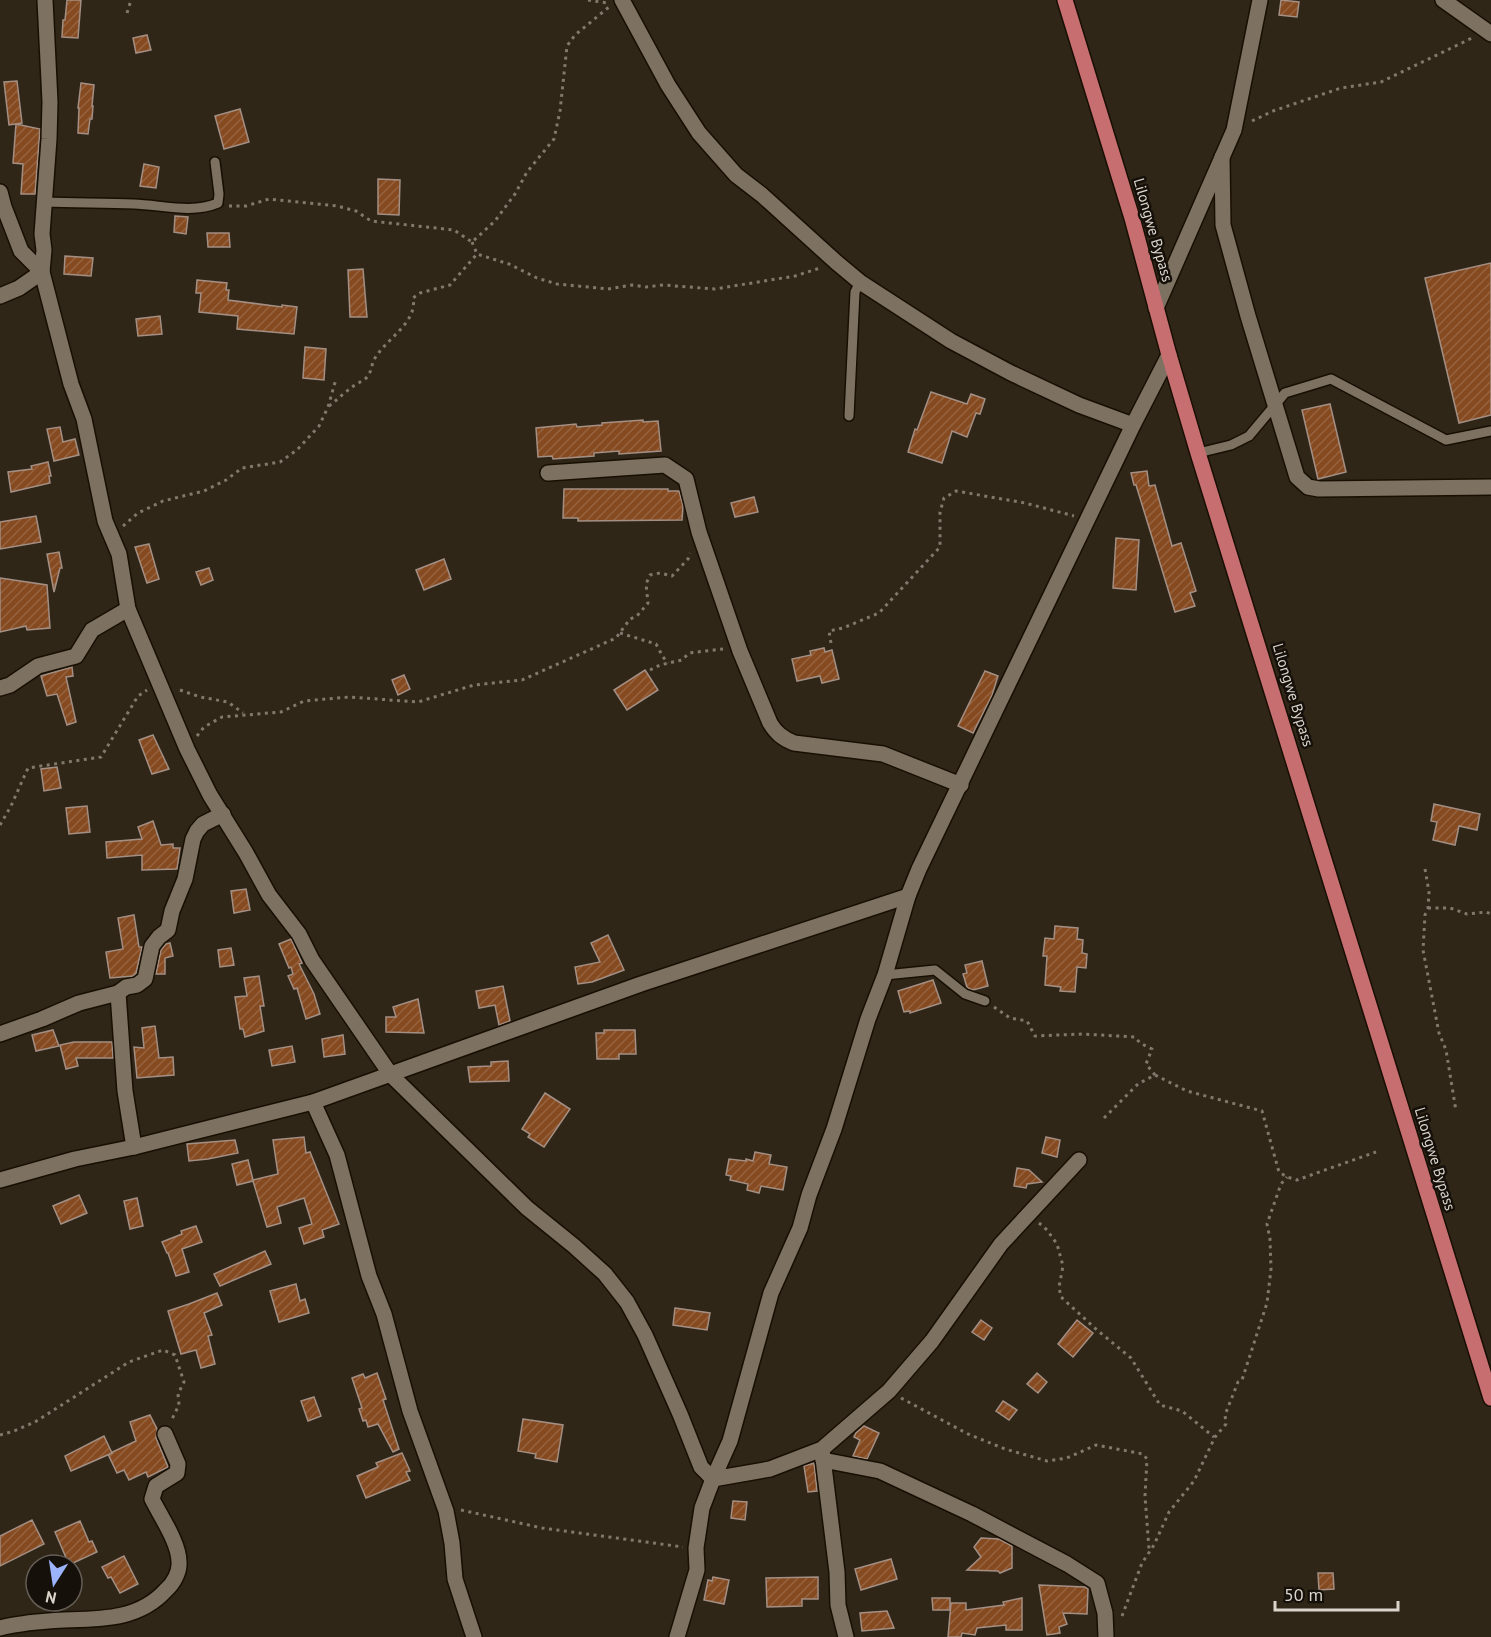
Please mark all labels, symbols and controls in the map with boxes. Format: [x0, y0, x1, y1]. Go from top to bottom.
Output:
street label: Lilongwe Bypass [1130, 176, 1177, 284]
street label: Lilongwe Bypass [1269, 641, 1318, 749]
street label: Lilongwe Bypass [1411, 1105, 1460, 1213]
north arrow [24, 1553, 84, 1613]
scale bar [1275, 1574, 1398, 1612]
text: 50 m [1284, 1583, 1323, 1606]
text: N [44, 1587, 58, 1609]

